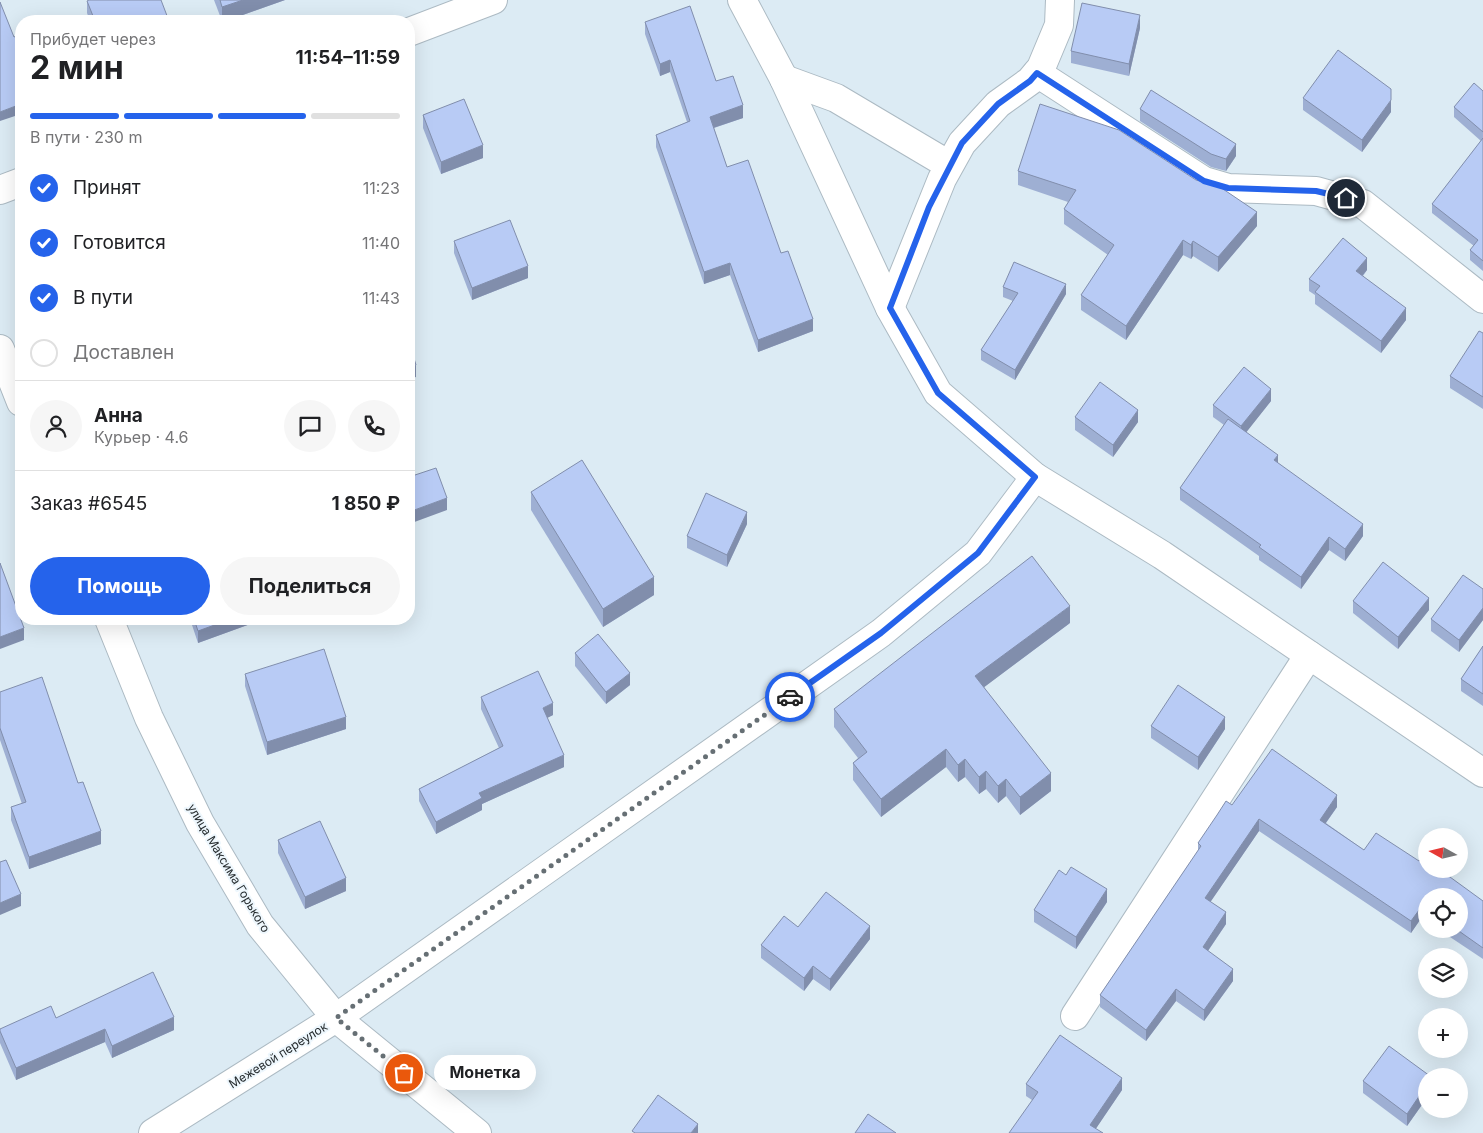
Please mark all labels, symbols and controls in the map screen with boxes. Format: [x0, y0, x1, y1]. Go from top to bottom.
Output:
text: Прибудет через [30, 29, 156, 49]
text: 11:54–11:59 [296, 46, 400, 69]
text: 2 мин [30, 48, 124, 87]
text: В пути · 230 m [30, 127, 142, 147]
icon: check [30, 174, 58, 202]
text: Принят [73, 176, 141, 199]
pin [1325, 177, 1367, 219]
text: 11:23 [363, 178, 400, 198]
icon: home [1332, 184, 1360, 212]
icon: check [30, 229, 58, 257]
text: Готовится [73, 231, 166, 254]
text: 11:40 [362, 233, 400, 253]
icon: check [30, 284, 58, 312]
text: В пути [73, 286, 133, 309]
text: 11:43 [362, 288, 400, 308]
text: Доставлен [73, 341, 174, 364]
button: person [30, 400, 82, 452]
button: chat [284, 400, 336, 452]
button: phone [348, 400, 400, 452]
text: Анна [94, 404, 143, 427]
text: Курьер · 4.6 [94, 427, 189, 447]
text: Заказ #6545 [30, 492, 147, 515]
text: 1 850 ₽ [331, 492, 400, 515]
button: Помощь [30, 557, 210, 615]
button: Поделиться [220, 557, 400, 615]
courier [765, 672, 815, 722]
icon: car [776, 683, 804, 711]
street label: улица Максима Горького [185, 801, 273, 935]
north arrow [1418, 828, 1468, 878]
map controls [1418, 828, 1468, 1118]
button: locate [1418, 888, 1468, 938]
button: layers [1418, 948, 1468, 998]
button: + [1418, 1008, 1468, 1058]
street label: Межевой переулок [226, 1018, 330, 1091]
pin [383, 1052, 425, 1094]
callout: Монетка [434, 1056, 536, 1090]
icon: bag [390, 1059, 418, 1087]
text: Монетка [449, 1062, 521, 1082]
button: − [1418, 1068, 1468, 1118]

